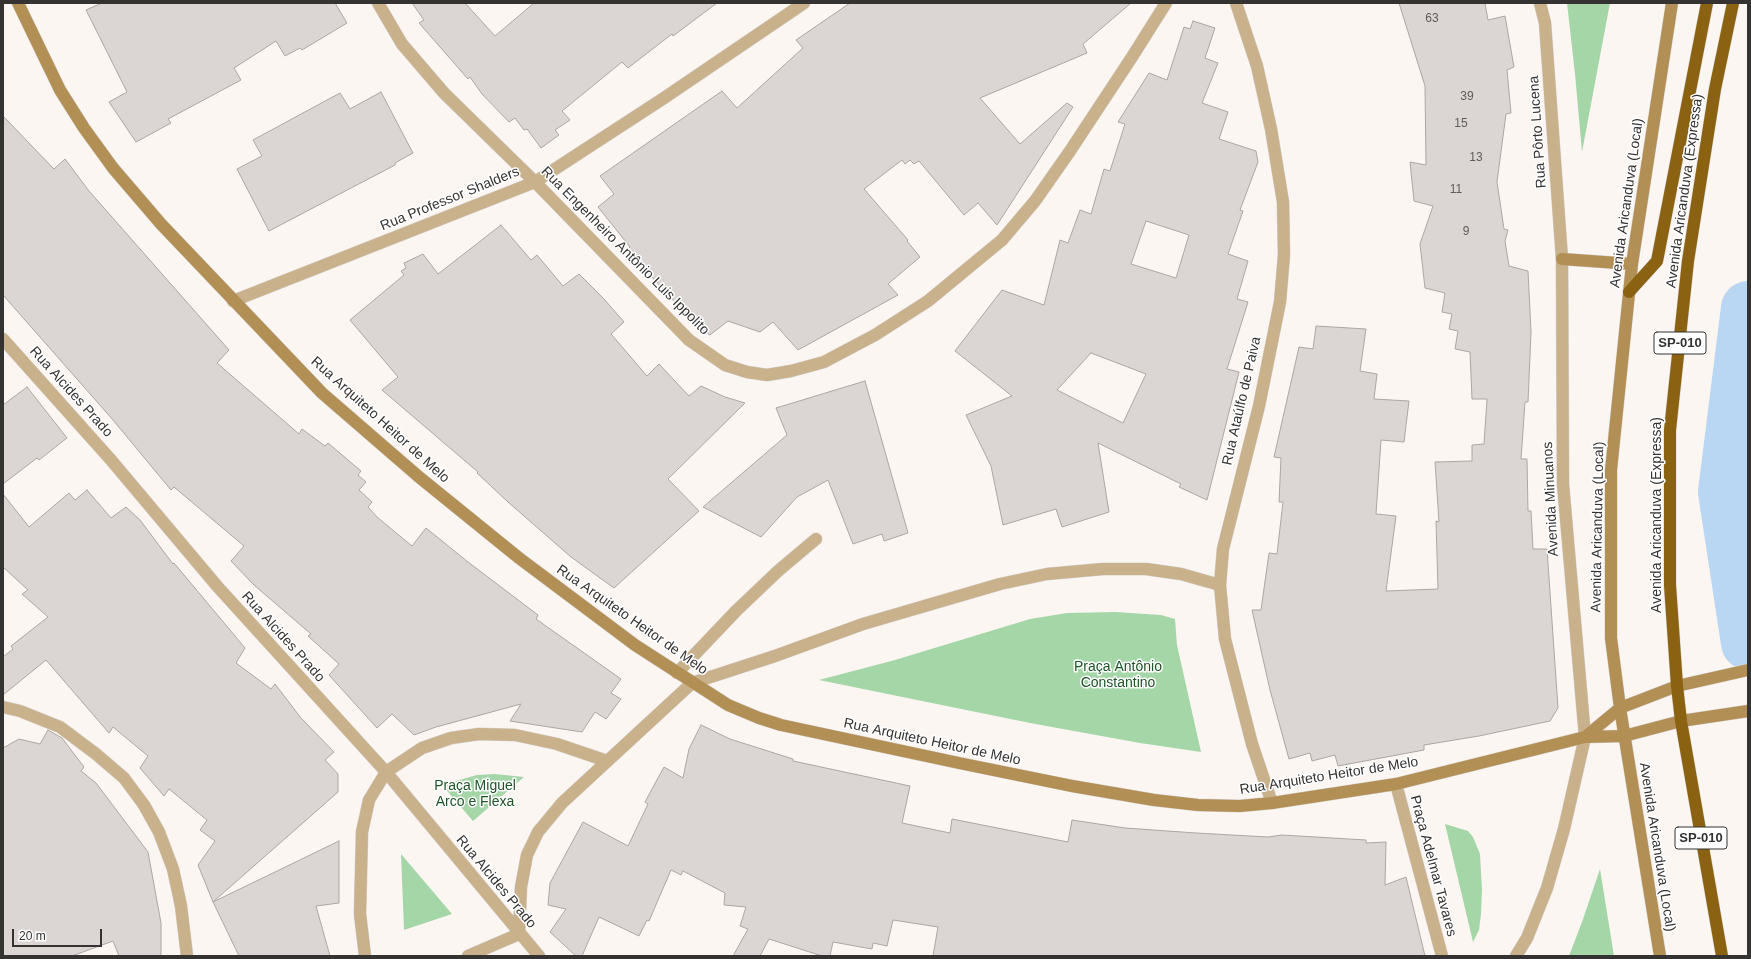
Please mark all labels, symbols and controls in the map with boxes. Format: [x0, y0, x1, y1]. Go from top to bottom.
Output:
house number: 63 [1425, 12, 1439, 26]
street label: Rua Pôrto Lucena [1526, 75, 1550, 189]
house number: 39 [1460, 90, 1474, 104]
street label: Avenida Aricanduva (Expressa) [1663, 93, 1707, 289]
house number: 15 [1454, 117, 1468, 131]
street label: Avenida Aricanduva (Local) [1607, 117, 1647, 289]
house number: 13 [1469, 151, 1483, 165]
street label: Rua Professor Shalders [378, 163, 522, 235]
street label: Rua Engenheiro Antônio Luis Ippolito [537, 163, 713, 339]
house number: 11 [1450, 183, 1462, 197]
house number: 9 [1463, 225, 1469, 239]
road number: SP-010 [1654, 332, 1706, 354]
street label: Rua Ataúlfo de Paiva [1219, 335, 1265, 467]
street label: Rua Alcides Prado [26, 343, 116, 441]
street label: Rua Arquiteto Heitor de Melo [307, 353, 453, 487]
street label: Avenida Aricanduva (Expressa) [1649, 417, 1665, 613]
street label: Avenida Minuanos [1540, 441, 1562, 557]
street label: Avenida Aricanduva (Local) [1588, 441, 1608, 613]
street label: Rua Arquiteto Heitor de Melo [553, 561, 711, 679]
street label: Rua Alcides Prado [238, 588, 328, 686]
park label: Praça Antônio Constantino [1074, 659, 1162, 692]
street label: Rua Arquiteto Heitor de Melo [842, 715, 1022, 769]
street label: Rua Arquiteto Heitor de Melo [1239, 754, 1419, 798]
street label: Avenida Aricanduva (Local) [1635, 761, 1679, 933]
park label: Praça Miguel Arco e Flexa [434, 778, 516, 810]
street label: Praça Adelmar Tavares [1406, 794, 1460, 938]
road number: SP-010 [1675, 827, 1727, 849]
street label: Rua Alcides Prado [452, 832, 540, 932]
scale bar [14, 921, 104, 947]
text: 20 m [19, 929, 46, 943]

